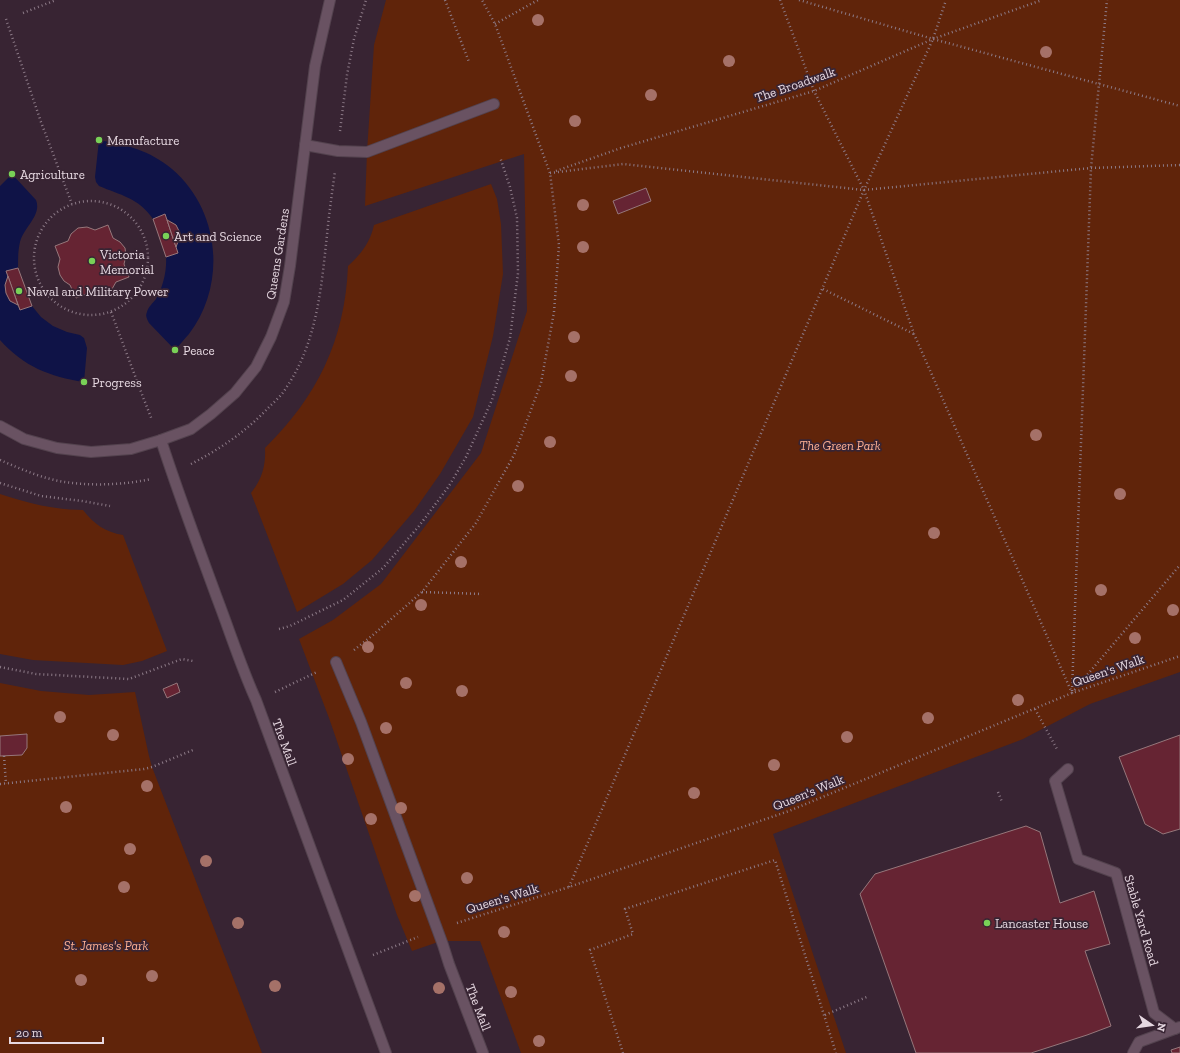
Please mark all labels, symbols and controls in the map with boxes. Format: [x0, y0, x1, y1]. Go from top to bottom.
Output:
street label: The Broadwalk [753, 64, 838, 105]
place label: Manufacture [107, 133, 179, 148]
marker: Manufacture [94, 135, 104, 145]
place label: Agriculture [20, 167, 85, 182]
marker: Agriculture [7, 169, 17, 179]
street label: Queens Gardens [263, 207, 292, 301]
place label: Art and Science [174, 229, 262, 244]
marker: Art and Science [161, 231, 171, 241]
place label: Victoria Memorial [99, 247, 155, 277]
marker: Victoria Memorial [87, 256, 97, 266]
place label: Naval and Military Power [27, 284, 169, 299]
marker: Naval and Military Power [14, 286, 24, 296]
place label: Peace [183, 343, 215, 358]
marker: Peace [170, 345, 180, 355]
place label: Progress [92, 375, 142, 390]
marker: Progress [79, 377, 89, 387]
park label: The Green Park [800, 438, 881, 453]
street label: Queen's Walk [1070, 651, 1146, 690]
street label: The Mall [269, 717, 300, 768]
street label: Queen's Walk [771, 771, 846, 813]
street label: Stable Yard Road [1121, 873, 1162, 967]
street label: Queen's Walk [464, 880, 540, 917]
place label: Lancaster House [995, 916, 1088, 931]
marker: Lancaster House [982, 918, 992, 928]
park label: St. James's Park [64, 938, 149, 953]
street label: The Mall [463, 982, 494, 1033]
north arrow [1132, 1005, 1172, 1045]
scale bar [10, 1019, 103, 1045]
text: N [1154, 1022, 1169, 1033]
text: 20 m [16, 1026, 43, 1040]

